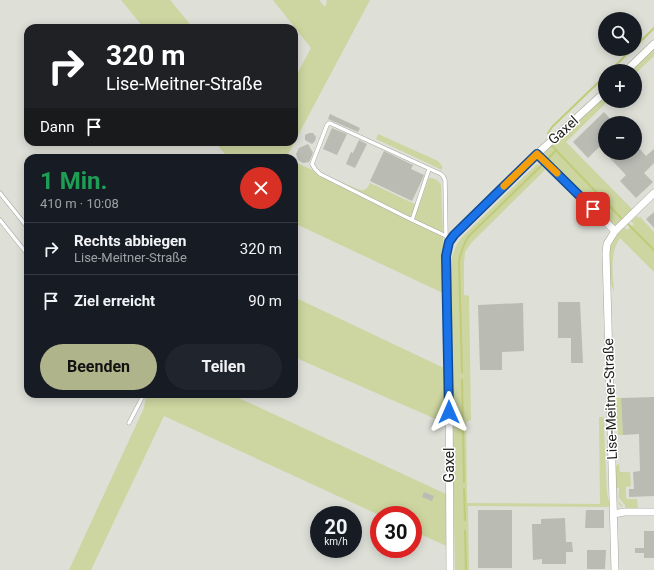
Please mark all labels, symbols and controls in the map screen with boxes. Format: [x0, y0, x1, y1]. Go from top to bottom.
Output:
map controls [598, 12, 642, 160]
button: search [598, 12, 642, 56]
text: 320 m [106, 39, 185, 72]
icon: right [40, 40, 92, 92]
button: + [598, 64, 642, 108]
text: Lise-Meitner-Straße [106, 73, 262, 94]
street label: Gaxel [545, 112, 581, 148]
icon: arrive [83, 116, 105, 138]
button: − [598, 116, 642, 160]
text: Dann [40, 118, 75, 136]
text: 1 Min. [40, 167, 108, 195]
button: close [240, 167, 282, 209]
pin [576, 192, 610, 226]
text: 410 m · 10:08 [40, 196, 119, 211]
icon: arrive [582, 198, 604, 220]
text: Rechts abbiegen [74, 232, 187, 250]
icon: right [40, 238, 62, 260]
text: 320 m [240, 240, 282, 258]
text: Lise-Meitner-Straße [74, 250, 187, 265]
icon: arrive [40, 290, 62, 312]
text: Ziel erreicht [74, 292, 155, 310]
text: 90 m [248, 292, 282, 310]
street label: Lise-Meitner-Straße [600, 338, 620, 460]
button: Beenden [40, 344, 157, 390]
button: Teilen [165, 344, 282, 390]
position arrow [428, 391, 470, 433]
street label: Gaxel [441, 448, 457, 482]
speed limit sign: 30 [370, 506, 422, 558]
text: 20 [325, 515, 347, 539]
text: km/h [324, 536, 348, 547]

